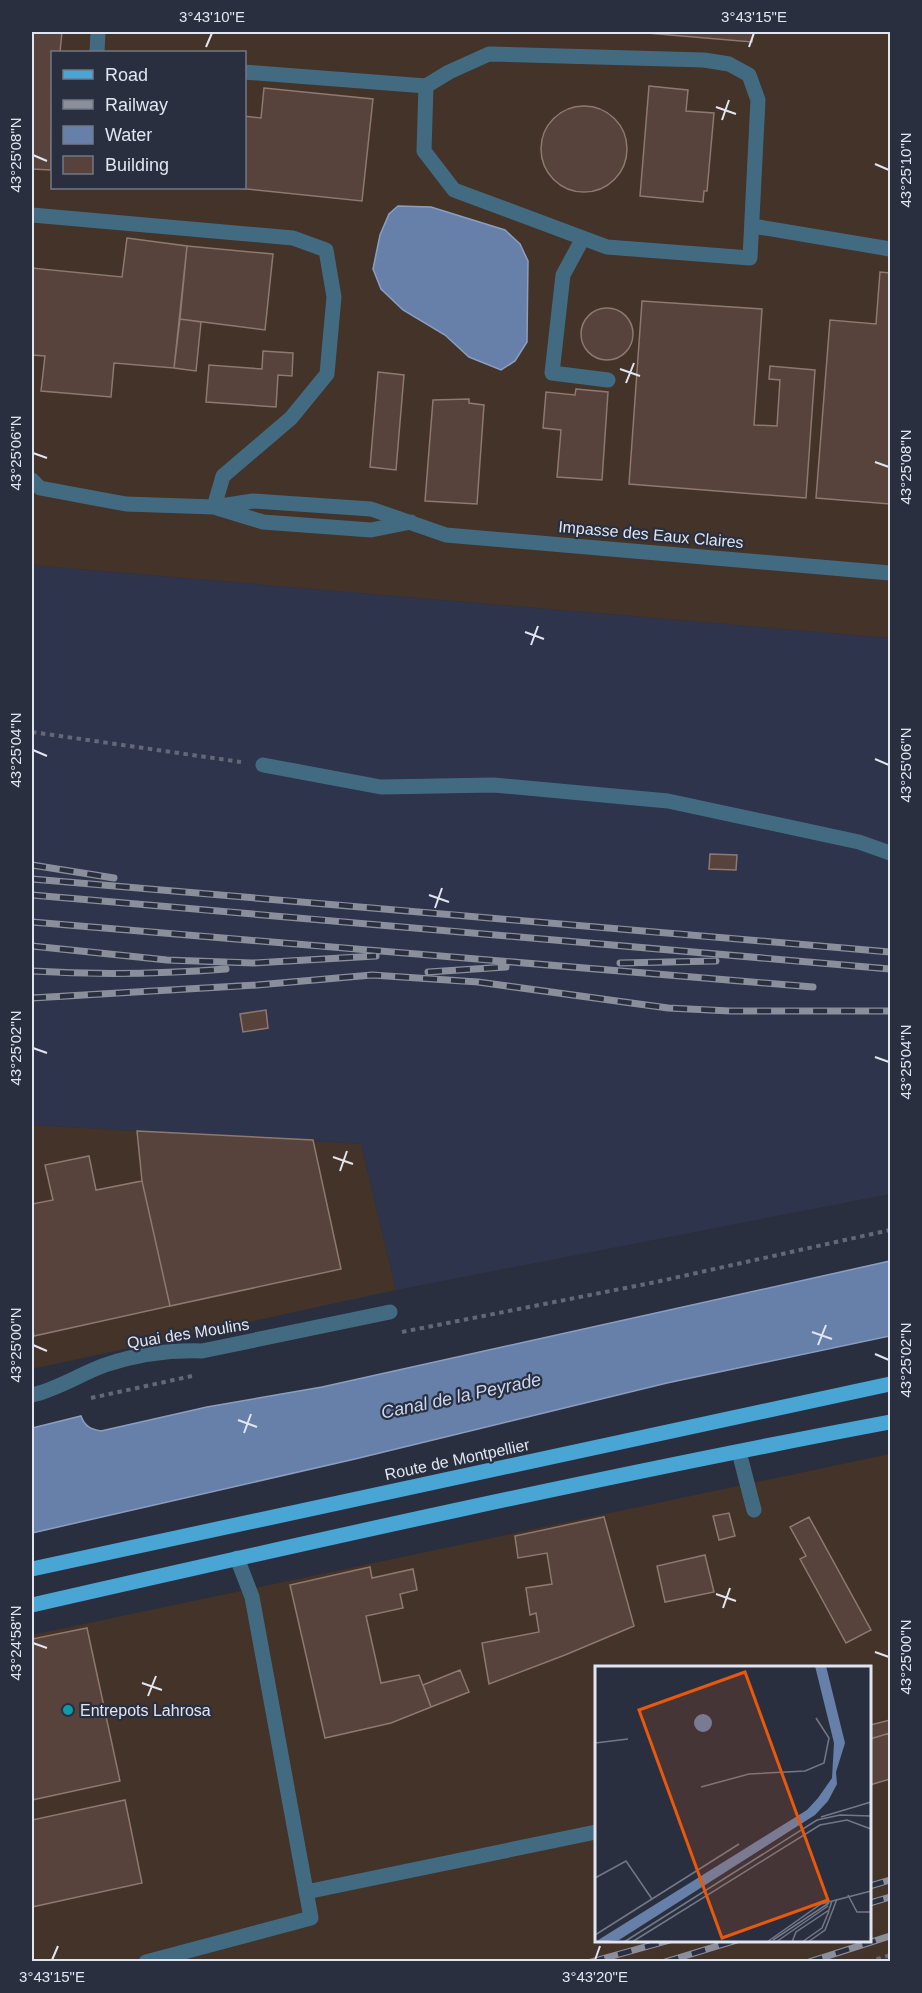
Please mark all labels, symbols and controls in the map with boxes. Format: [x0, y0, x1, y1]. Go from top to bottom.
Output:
text: 3°43'10"E [179, 8, 245, 25]
text: 3°43'15"E [721, 8, 787, 25]
legend [51, 51, 246, 189]
text: Road [105, 65, 148, 85]
text: Railway [105, 95, 168, 115]
text: 43°25'08"N [7, 117, 24, 193]
text: Water [105, 125, 152, 145]
text: 43°25'10"N [897, 132, 914, 208]
text: Building [105, 155, 169, 175]
text: 43°25'06"N [7, 415, 24, 491]
text: 43°25'08"N [897, 429, 914, 505]
street label: Impasse des Eaux Claires [558, 518, 744, 551]
text: 43°25'04"N [7, 712, 24, 788]
text: 43°25'06"N [897, 727, 914, 803]
text: 43°25'02"N [7, 1010, 24, 1086]
text: 43°25'04"N [897, 1024, 914, 1100]
text: 43°25'00"N [7, 1307, 24, 1383]
street label: Quai des Moulins [126, 1315, 250, 1352]
text: 43°25'02"N [897, 1322, 914, 1398]
water label: Canal de la Peyrade [379, 1369, 543, 1423]
street label: Route de Montpellier [383, 1436, 532, 1483]
text: 43°24'58"N [7, 1605, 24, 1681]
text: 43°25'00"N [897, 1619, 914, 1695]
inset map [595, 1666, 871, 1942]
place label: Entrepots Lahrosa [80, 1702, 211, 1719]
marker: Entrepots Lahrosa [61, 1703, 75, 1717]
text: 3°43'15"E [19, 1968, 85, 1985]
text: 3°43'20"E [562, 1968, 628, 1985]

